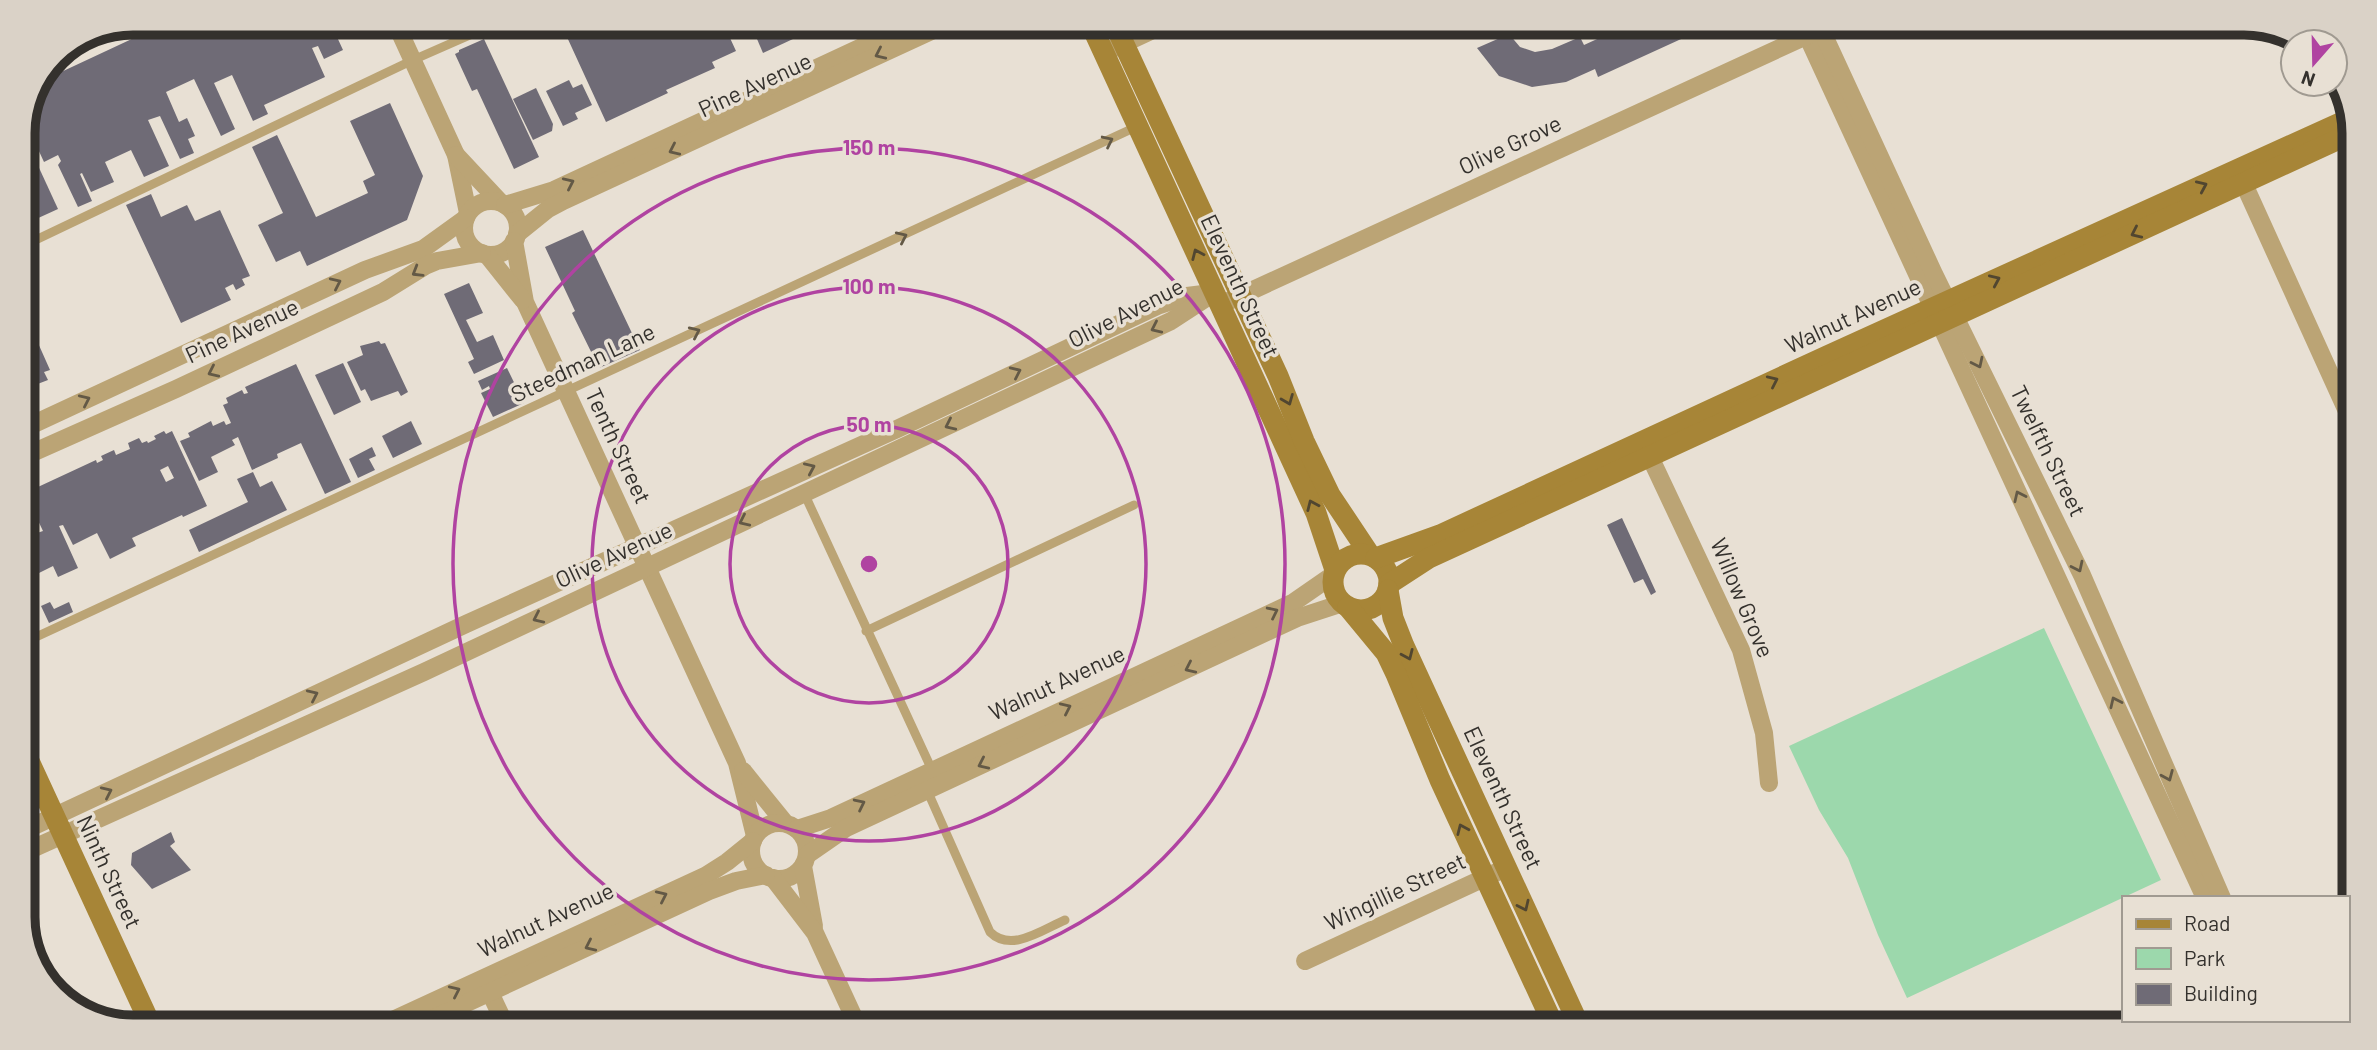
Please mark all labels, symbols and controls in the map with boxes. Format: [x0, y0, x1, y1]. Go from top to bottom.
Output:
north arrow [2279, 28, 2349, 98]
street label: Pine Avenue [694, 46, 816, 122]
one-way arrow [875, 46, 888, 60]
text: N [2298, 66, 2318, 92]
street label: Olive Grove [1454, 108, 1565, 180]
text: 150 m [843, 134, 895, 159]
one-way arrow [1101, 136, 1113, 150]
one-way arrow [669, 141, 681, 155]
one-way arrow [562, 177, 574, 191]
one-way arrow [2195, 180, 2208, 194]
street label: Eleventh Street [1196, 210, 1286, 362]
one-way arrow [2131, 225, 2144, 239]
one-way arrow [894, 231, 907, 245]
one-way arrow [1191, 249, 1205, 261]
one-way arrow [411, 263, 424, 276]
street label: Olive Avenue [1063, 271, 1188, 353]
street label: Walnut Avenue [1780, 271, 1925, 359]
text: 100 m [842, 273, 896, 298]
one-way arrow [1988, 274, 2001, 288]
one-way arrow [328, 277, 341, 291]
street label: Pine Avenue [181, 292, 303, 368]
street label: Steedman Lane [506, 317, 659, 408]
one-way arrow [1151, 320, 1163, 334]
one-way arrow [688, 326, 700, 340]
one-way arrow [1969, 356, 1983, 368]
one-way arrow [208, 364, 220, 378]
one-way arrow [1009, 367, 1021, 381]
one-way arrow [1766, 375, 1779, 389]
street label: Twelfth Street [2005, 380, 2093, 521]
street label: Tenth Street [580, 383, 658, 508]
one-way arrow [1280, 393, 1294, 406]
one-way arrow [78, 394, 90, 408]
text: 50 m [846, 411, 892, 436]
one-way arrow [945, 417, 957, 431]
one-way arrow [802, 462, 815, 476]
one-way arrow [2014, 491, 2028, 503]
one-way arrow [1306, 500, 1320, 513]
one-way arrow [739, 513, 751, 527]
street label: Olive Avenue [551, 515, 677, 593]
street label: Willow Grove [1705, 534, 1781, 662]
centre of rings [857, 552, 881, 576]
one-way arrow [2070, 560, 2084, 572]
one-way arrow [1266, 607, 1278, 621]
one-way arrow [533, 610, 545, 624]
street label: Walnut Avenue [984, 638, 1129, 726]
one-way arrow [1400, 648, 1414, 660]
one-way arrow [1185, 660, 1197, 674]
one-way arrow [306, 690, 318, 704]
one-way arrow [2109, 697, 2123, 710]
one-way arrow [1059, 702, 1071, 716]
street label: Eleventh Street [1459, 722, 1549, 874]
one-way arrow [978, 755, 991, 769]
one-way arrow [2160, 769, 2174, 781]
one-way arrow [100, 786, 112, 800]
one-way arrow [853, 798, 865, 812]
street label: Ninth Street [71, 810, 148, 933]
one-way arrow [1456, 824, 1470, 836]
street label: Wingillie Street [1319, 846, 1470, 936]
street label: Walnut Avenue [473, 875, 618, 963]
one-way arrow [655, 890, 667, 904]
legend [2122, 896, 2349, 1022]
one-way arrow [1516, 899, 1530, 911]
text: Road [2184, 910, 2230, 935]
one-way arrow [585, 938, 597, 952]
text: Park [2184, 945, 2225, 970]
text: Building [2184, 980, 2258, 1005]
one-way arrow [448, 985, 460, 999]

